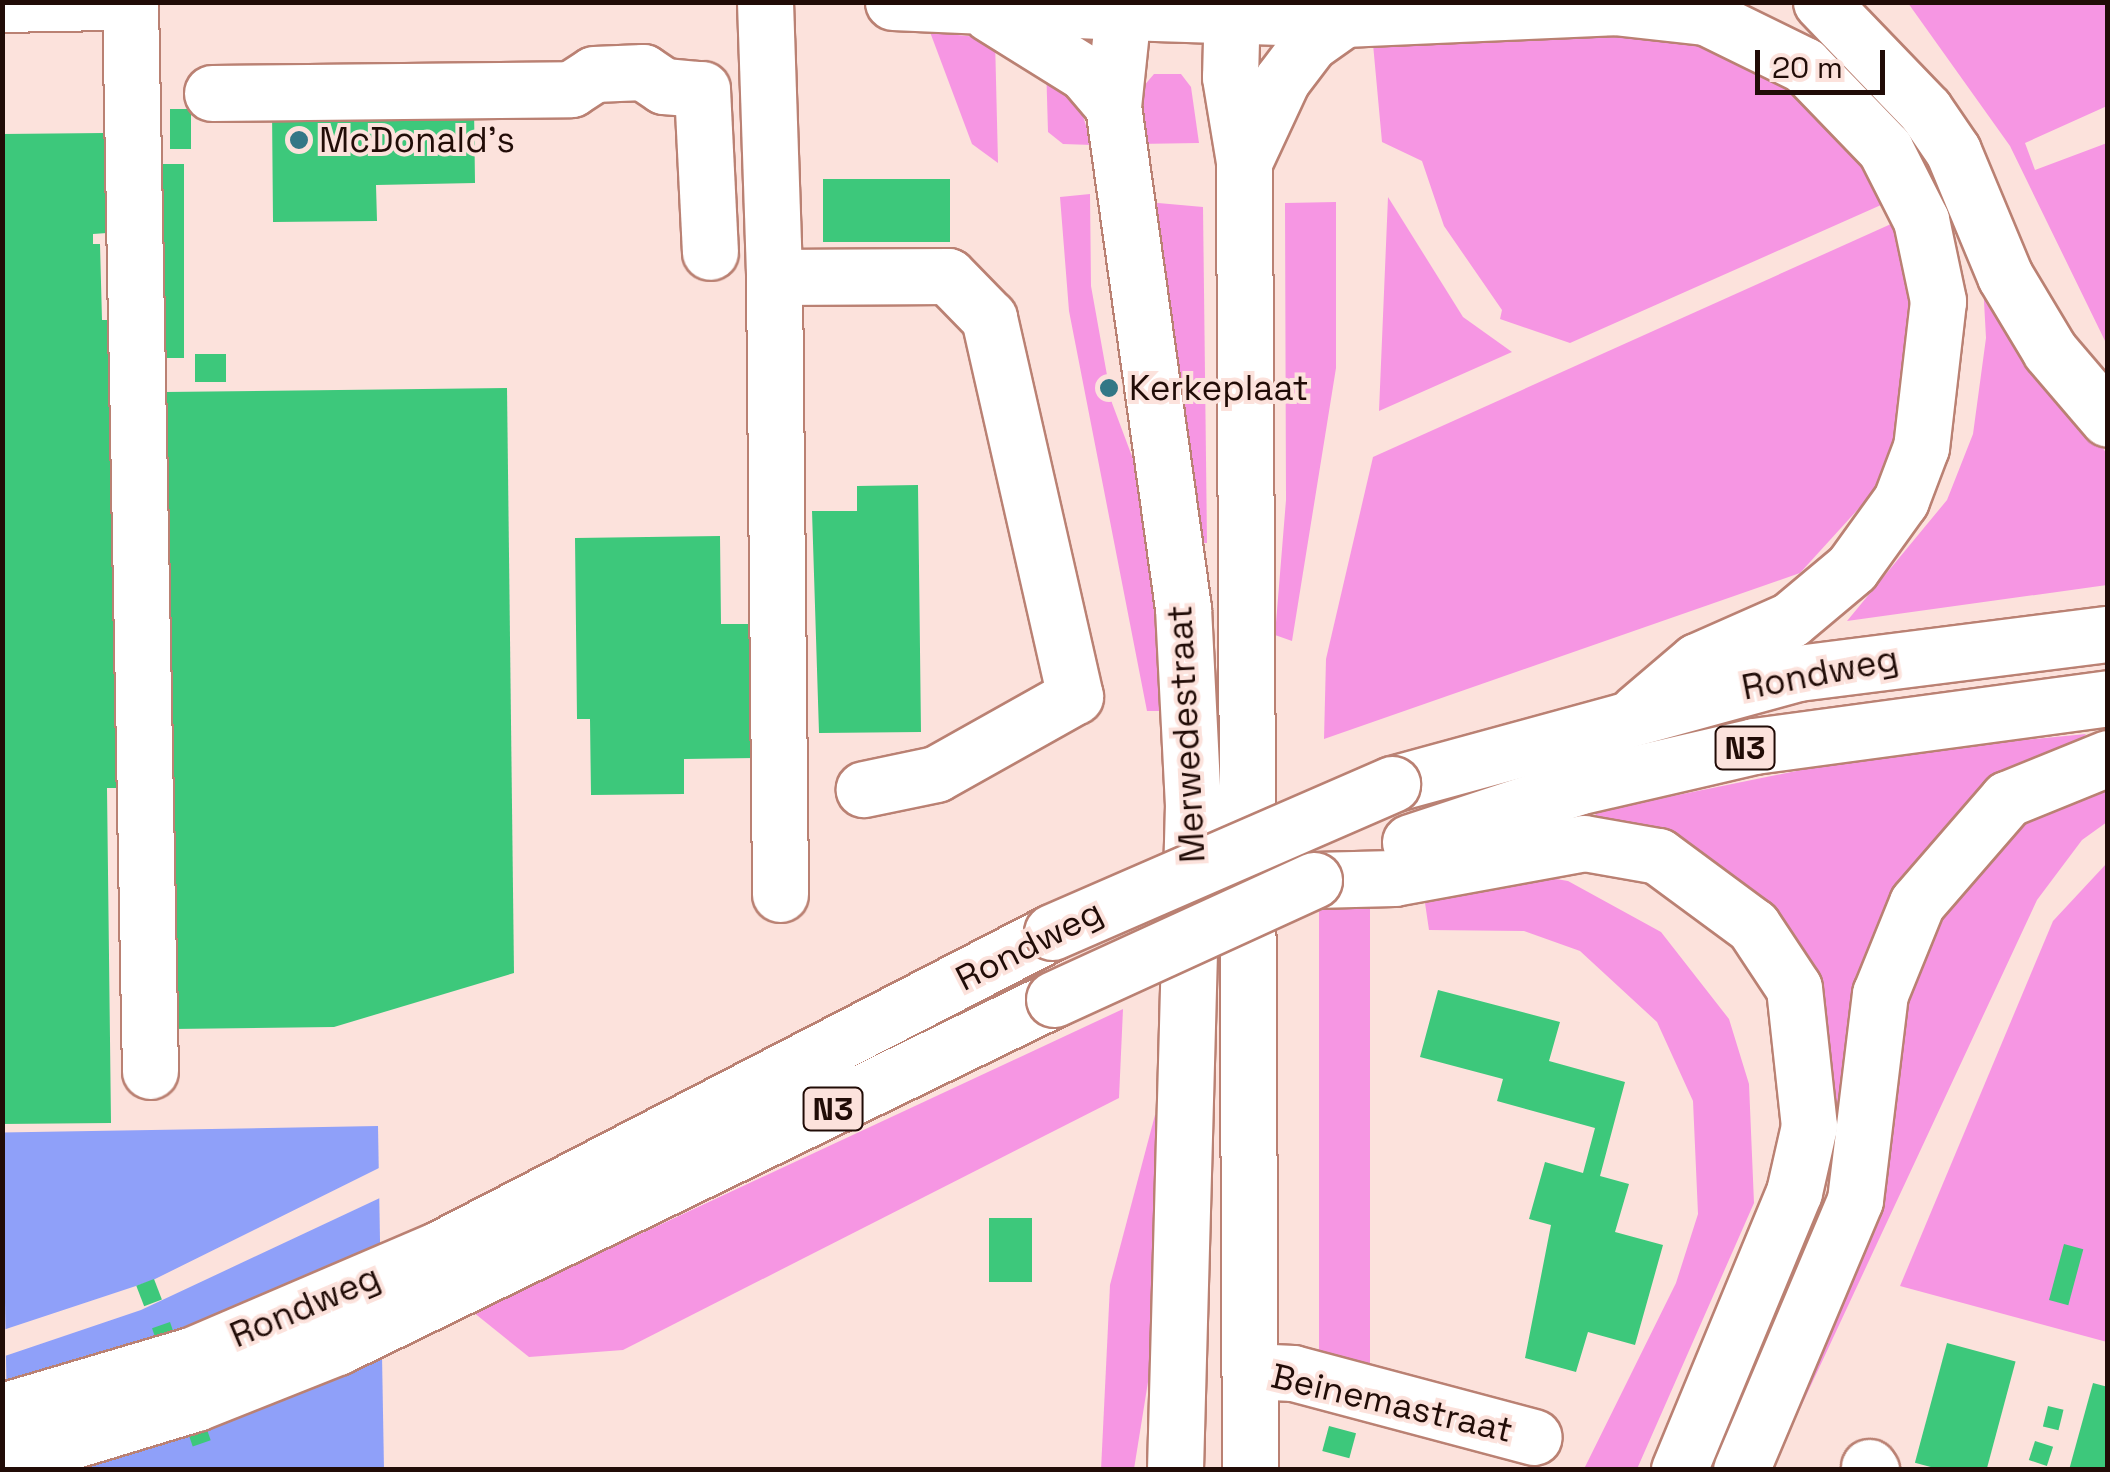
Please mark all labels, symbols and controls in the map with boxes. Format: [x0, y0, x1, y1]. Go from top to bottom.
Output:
scale bar [1760, 30, 1890, 92]
text: 20 m [1772, 48, 1843, 87]
place label: McDonald's [319, 119, 515, 161]
marker: McDonald's [288, 129, 310, 151]
place label: Kerkeplaat [1129, 367, 1309, 409]
marker: Kerkeplaat [1098, 377, 1120, 399]
street label: Merwedestraat [1158, 604, 1214, 864]
street label: Rondweg [1738, 637, 1902, 709]
road number: N3 [1712, 721, 1778, 775]
street label: Rondweg [949, 890, 1109, 1000]
road number: N3 [800, 1082, 866, 1136]
street label: Rondweg [224, 1256, 386, 1356]
street label: Beinemastraat [1267, 1355, 1517, 1451]

